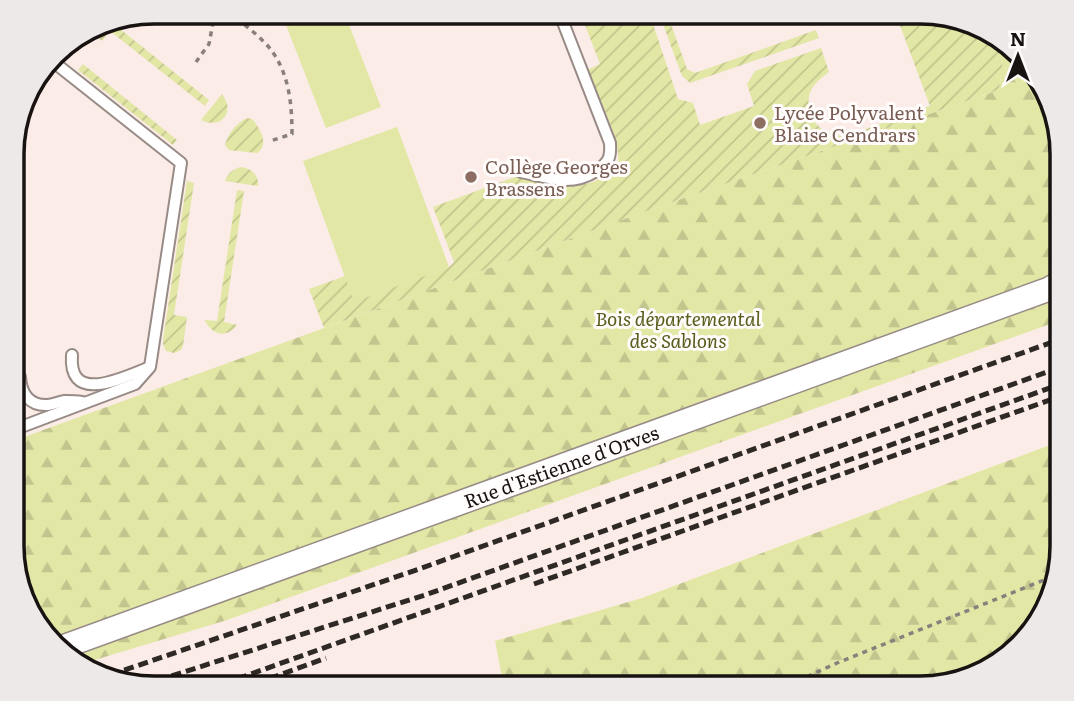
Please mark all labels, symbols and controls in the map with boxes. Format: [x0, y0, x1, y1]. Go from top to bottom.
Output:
north arrow [983, 21, 1053, 91]
text: N [1010, 24, 1026, 52]
place label: Lycée Polyvalent Blaise Cendrars [774, 98, 924, 148]
marker: Lycée Polyvalent Blaise Cendrars [752, 115, 768, 131]
place label: Collège Georges Brassens [485, 152, 628, 202]
marker: Collège Georges Brassens [463, 169, 479, 185]
park label: Bois départemental des Sablons [595, 304, 761, 354]
street label: Rue d'Estienne d'Orves [460, 418, 663, 514]

